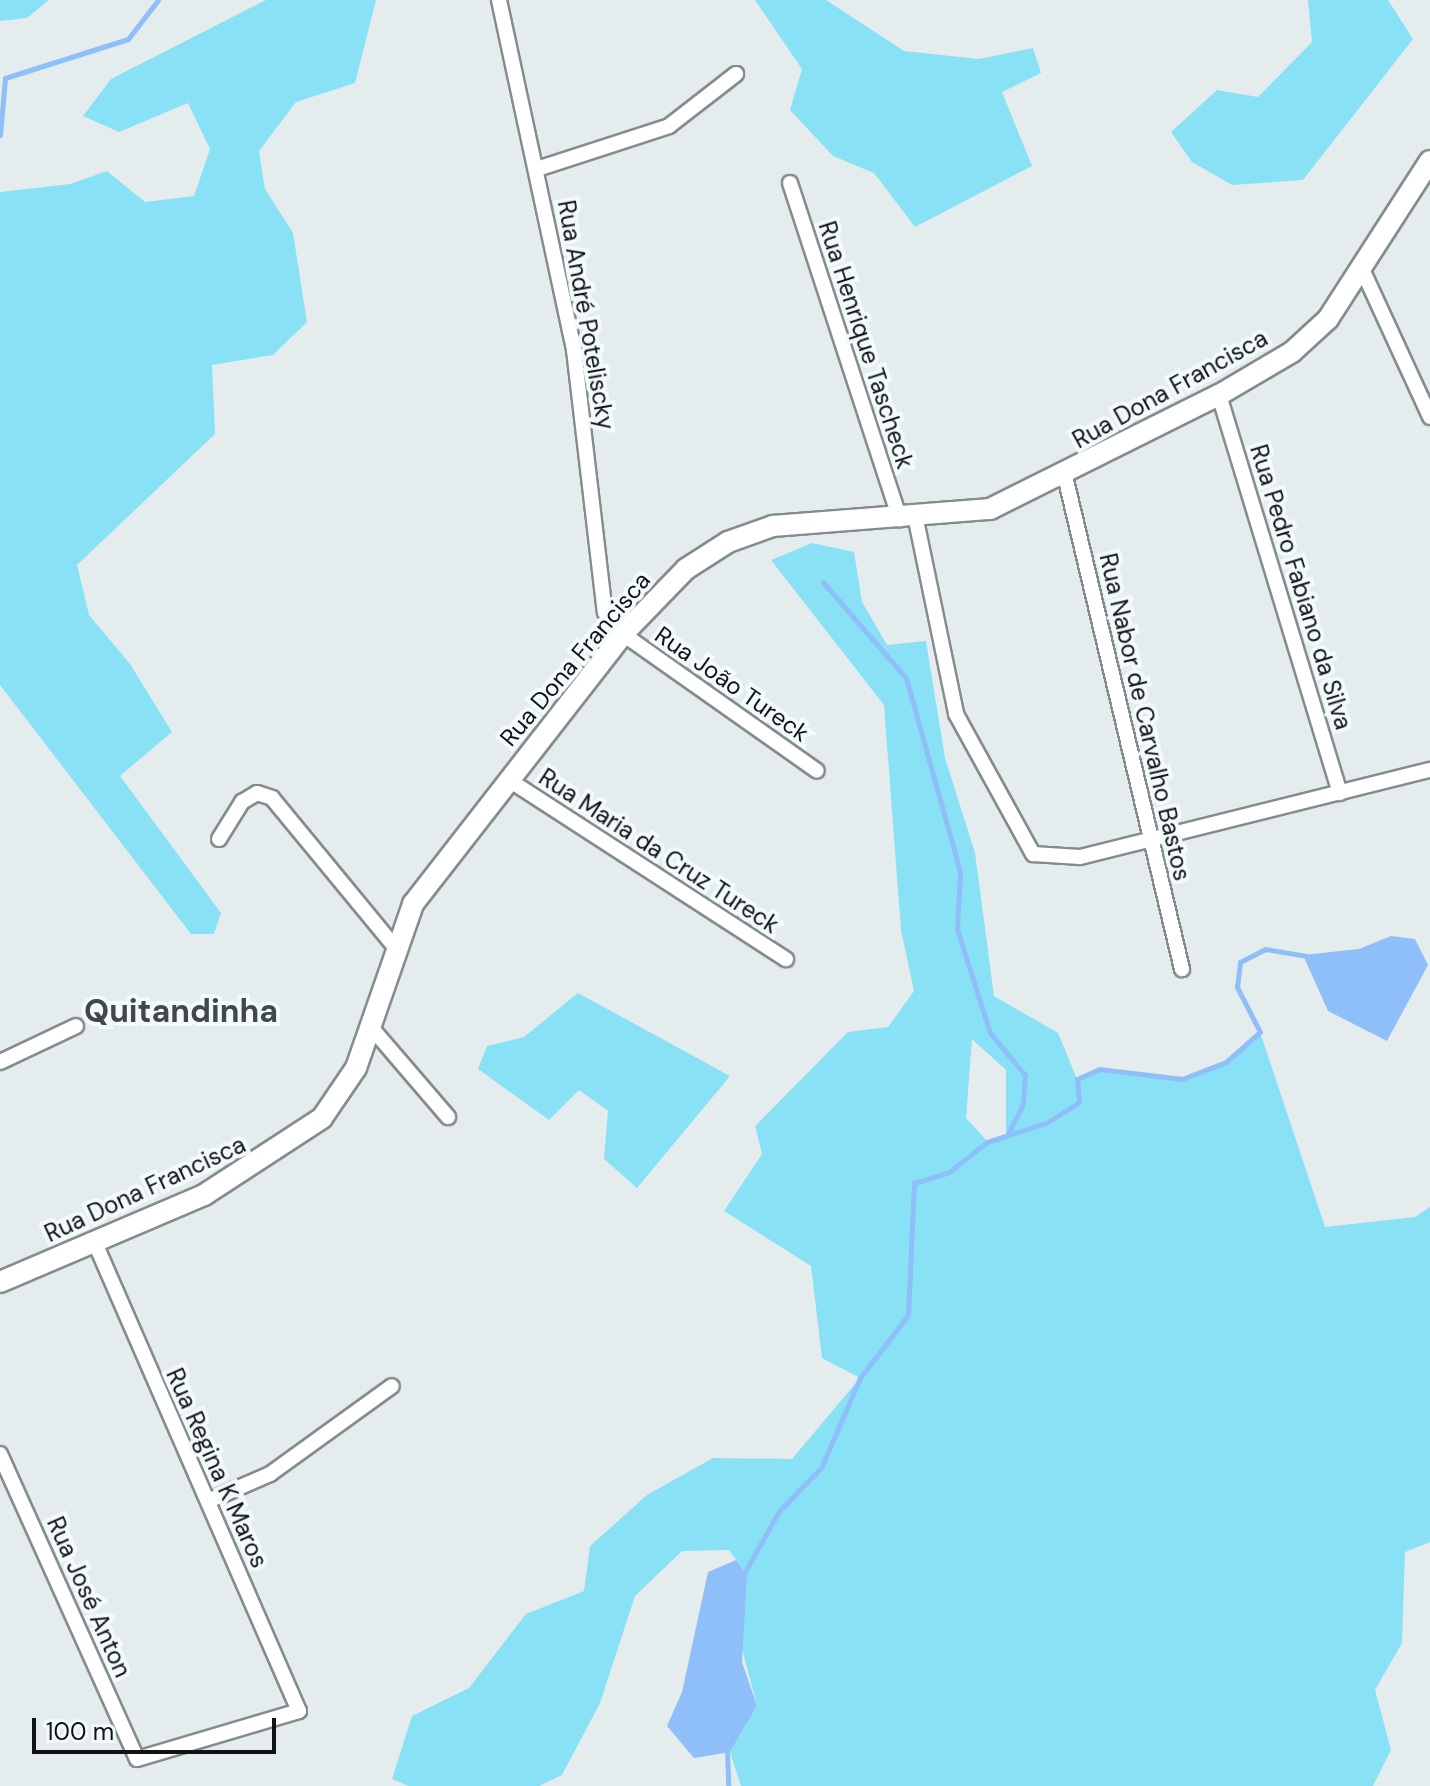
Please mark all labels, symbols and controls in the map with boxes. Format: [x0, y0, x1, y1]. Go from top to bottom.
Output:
street label: Rua André Poteliscky [552, 198, 620, 432]
street label: Rua Henrique Tascheck [812, 218, 920, 472]
street label: Rua Dona Francisca [1068, 323, 1272, 455]
street label: Rua Pedro Fabiano da Silva [1244, 441, 1358, 733]
street label: Rua Nabor de Carvalho Bastos [1093, 551, 1197, 883]
street label: Rua Dona Francisca [494, 566, 656, 752]
street label: Rua João Tureck [649, 620, 815, 748]
street label: Rua Maria da Cruz Tureck [534, 763, 784, 939]
district label: Quitandinha [84, 992, 278, 1030]
street label: Rua Dona Francisca [40, 1130, 250, 1248]
street label: Rua Regina K Maros [160, 1364, 274, 1572]
street label: Rua José Anton [41, 1512, 137, 1682]
scale bar [36, 1702, 280, 1752]
text: 100 m [46, 1716, 114, 1747]

